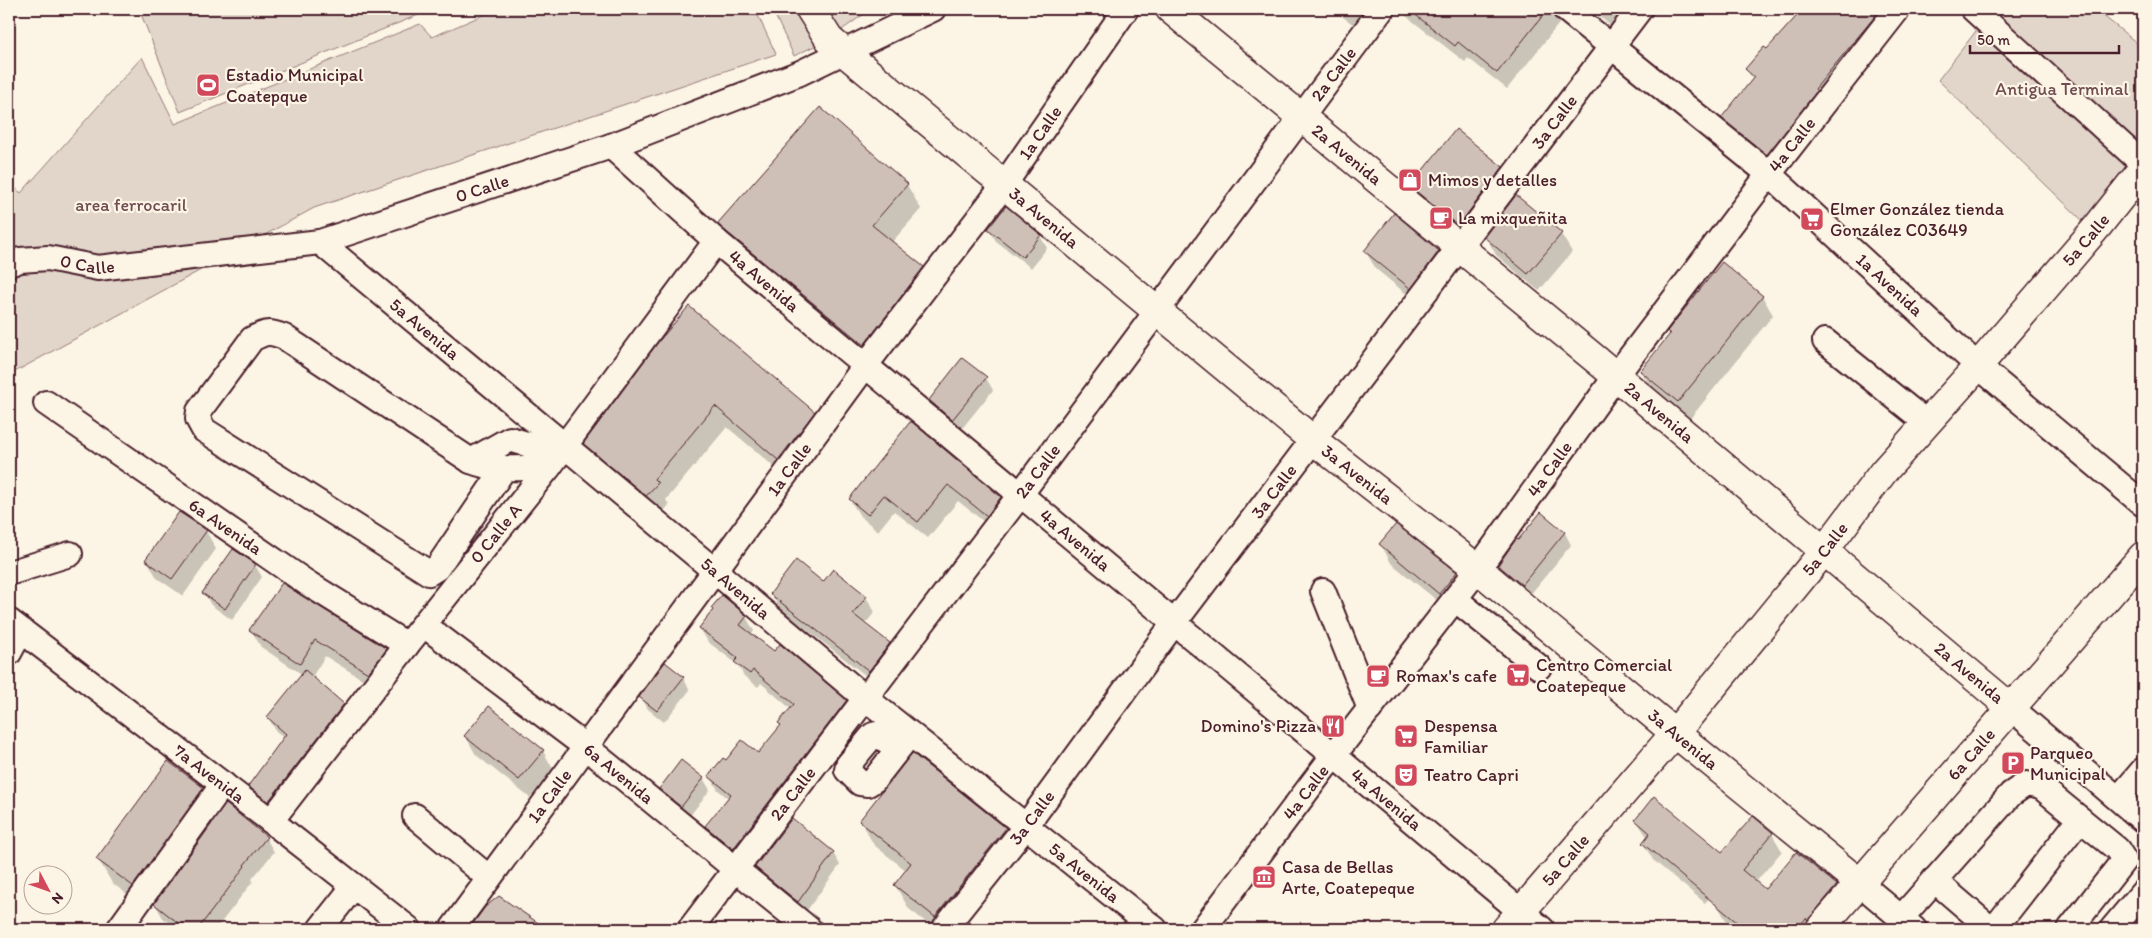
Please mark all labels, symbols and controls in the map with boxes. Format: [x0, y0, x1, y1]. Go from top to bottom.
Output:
scale bar [1970, 22, 2118, 54]
text: 50 m [1977, 31, 2010, 49]
street label: 2a Calle [1306, 43, 1361, 106]
place label: Estadio Municipal Coatepque [226, 64, 363, 107]
sports icon: Estadio Municipal Coatepque [195, 72, 221, 98]
park label: Antigua Terminal [1995, 78, 2129, 100]
street label: 3a Calle [1527, 90, 1582, 153]
street label: 1a Calle [1014, 101, 1067, 164]
street label: 4a Calle [1764, 113, 1820, 176]
street label: 2a Avenida [1307, 119, 1387, 190]
shop icon: Mimos y detalles [1397, 167, 1423, 193]
street label: 0 Calle [453, 169, 512, 208]
place label: Mimos y detalles [1428, 169, 1557, 191]
street label: 3a Avenida [1004, 182, 1084, 253]
park label: area ferrocaril [75, 194, 187, 216]
place label: Elmer González tienda González C03649 [1830, 198, 2005, 241]
cafe icon: La mixqueñita [1428, 205, 1454, 231]
supermarket icon: Elmer González tienda González C03649 [1799, 206, 1825, 232]
place label: La mixqueñita [1458, 207, 1568, 229]
street label: 5a Calle [2057, 209, 2114, 271]
street label: 4a Avenida [724, 245, 804, 317]
street label: 1a Avenida [1851, 248, 1928, 321]
street label: 0 Calle [58, 250, 116, 279]
street label: 5a Avenida [385, 294, 464, 365]
street label: 2a Avenida [1620, 377, 1699, 448]
street label: 4a Calle [1522, 437, 1577, 501]
street label: 1a Calle [762, 438, 816, 501]
street label: 2a Calle [1010, 440, 1065, 503]
street label: 3a Avenida [1317, 440, 1398, 510]
street label: 3a Calle [1246, 460, 1302, 523]
street label: 6a Avenida [184, 494, 267, 560]
street label: 0 Calle A [465, 499, 527, 568]
street label: 4a Avenida [1035, 504, 1116, 576]
street label: 5a Calle [1797, 518, 1853, 581]
street label: 5a Avenida [696, 553, 775, 624]
street label: 2a Avenida [1930, 637, 2009, 709]
place label: Centro Comercial Coatepeque [1536, 654, 1672, 697]
supermarket icon: Centro Comercial Coatepeque [1505, 662, 1531, 688]
cafe icon: Romax's cafe [1365, 663, 1391, 689]
place label: Romax's cafe [1396, 665, 1497, 687]
street label: 3a Avenida [1643, 704, 1723, 775]
restaurant icon: Domino's Pizza [1320, 713, 1346, 739]
place label: Domino's Pizza [1201, 715, 1316, 737]
place label: Despensa Familiar [1424, 715, 1498, 758]
supermarket icon: Despensa Familiar [1393, 723, 1419, 749]
street label: 6a Calle [1943, 724, 2000, 785]
street label: 6a Avenida [579, 738, 659, 809]
street label: 7a Avenida [169, 740, 250, 808]
place label: Parqueo Municipal [2030, 742, 2106, 785]
parking icon: Parqueo Municipal [2000, 750, 2026, 776]
street label: 4a Calle [1278, 760, 1334, 824]
street label: 2a Calle [765, 762, 820, 825]
theatre icon: Teatro Capri [1393, 762, 1419, 788]
street label: 4a Avenida [1346, 763, 1427, 836]
place label: Teatro Capri [1424, 764, 1519, 786]
street label: 1a Calle [523, 765, 577, 827]
street label: 3a Calle [1004, 786, 1059, 849]
street label: 5a Calle [1537, 829, 1594, 891]
street label: 5a Avenida [1044, 838, 1125, 908]
place label: Casa de Bellas Arte, Coatepeque [1282, 856, 1415, 899]
museum icon: Casa de Bellas Arte, Coatepeque [1251, 864, 1277, 890]
north arrow [22, 866, 72, 916]
text: N [48, 889, 67, 907]

